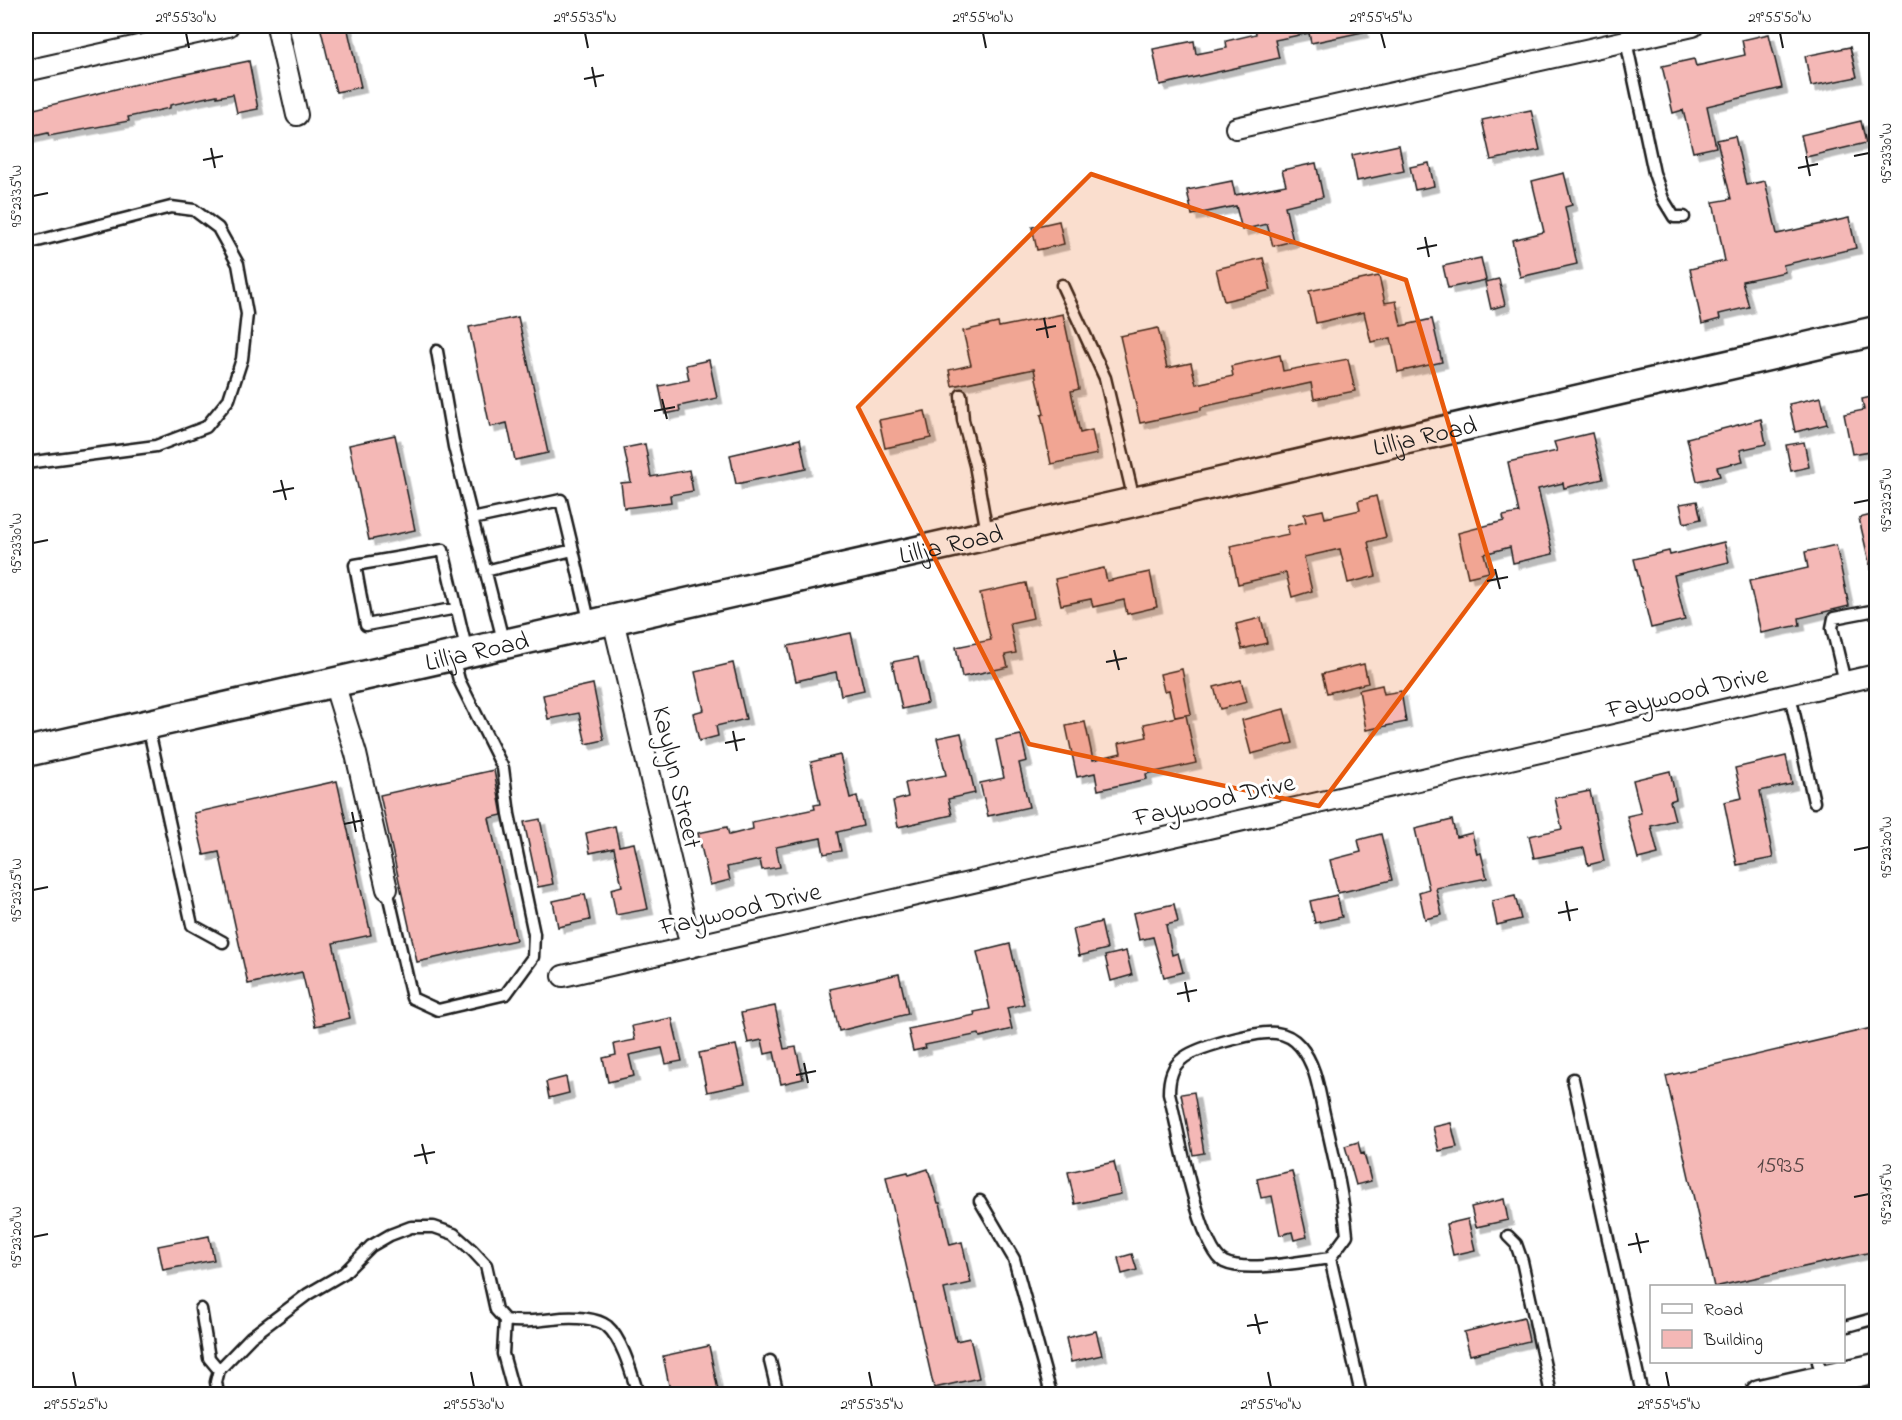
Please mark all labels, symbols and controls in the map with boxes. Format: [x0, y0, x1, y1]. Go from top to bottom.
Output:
text: 29°55'30"N [155, 7, 217, 29]
text: 29°55'35"N [553, 7, 617, 29]
text: 29°55'40"N [952, 7, 1014, 29]
text: 29°55'45"N [1349, 7, 1413, 29]
text: 29°55'50"N [1748, 7, 1812, 29]
text: 95°23'30"W [1876, 123, 1898, 183]
text: 95°23'35"W [6, 165, 28, 227]
street label: Lillja Road [1370, 408, 1481, 468]
text: 95°23'25"W [1876, 468, 1898, 532]
text: 95°23'30"W [6, 513, 28, 573]
street label: Lillja Road [896, 516, 1007, 576]
street label: Lillja Road [422, 623, 533, 683]
street label: Faywood Drive [1602, 657, 1772, 731]
street label: Kaylyn Street [640, 703, 710, 853]
street label: Faywood Drive [1129, 765, 1299, 839]
text: 95°23'20"W [1876, 816, 1898, 878]
text: 95°23'25"W [6, 858, 28, 922]
street label: Faywood Drive [655, 874, 825, 948]
house number: 15935 [1757, 1151, 1805, 1183]
text: 95°23'15"W [1876, 1164, 1898, 1224]
text: 95°23'20"W [6, 1206, 28, 1268]
legend [1650, 1285, 1845, 1363]
text: Road [1704, 1298, 1743, 1324]
text: Building [1703, 1328, 1763, 1355]
text: 29°55'25"N [44, 1394, 108, 1416]
text: 29°55'30"N [443, 1394, 505, 1416]
text: 29°55'35"N [840, 1394, 904, 1416]
text: 29°55'40"N [1240, 1394, 1302, 1416]
text: 29°55'45"N [1637, 1394, 1701, 1416]

